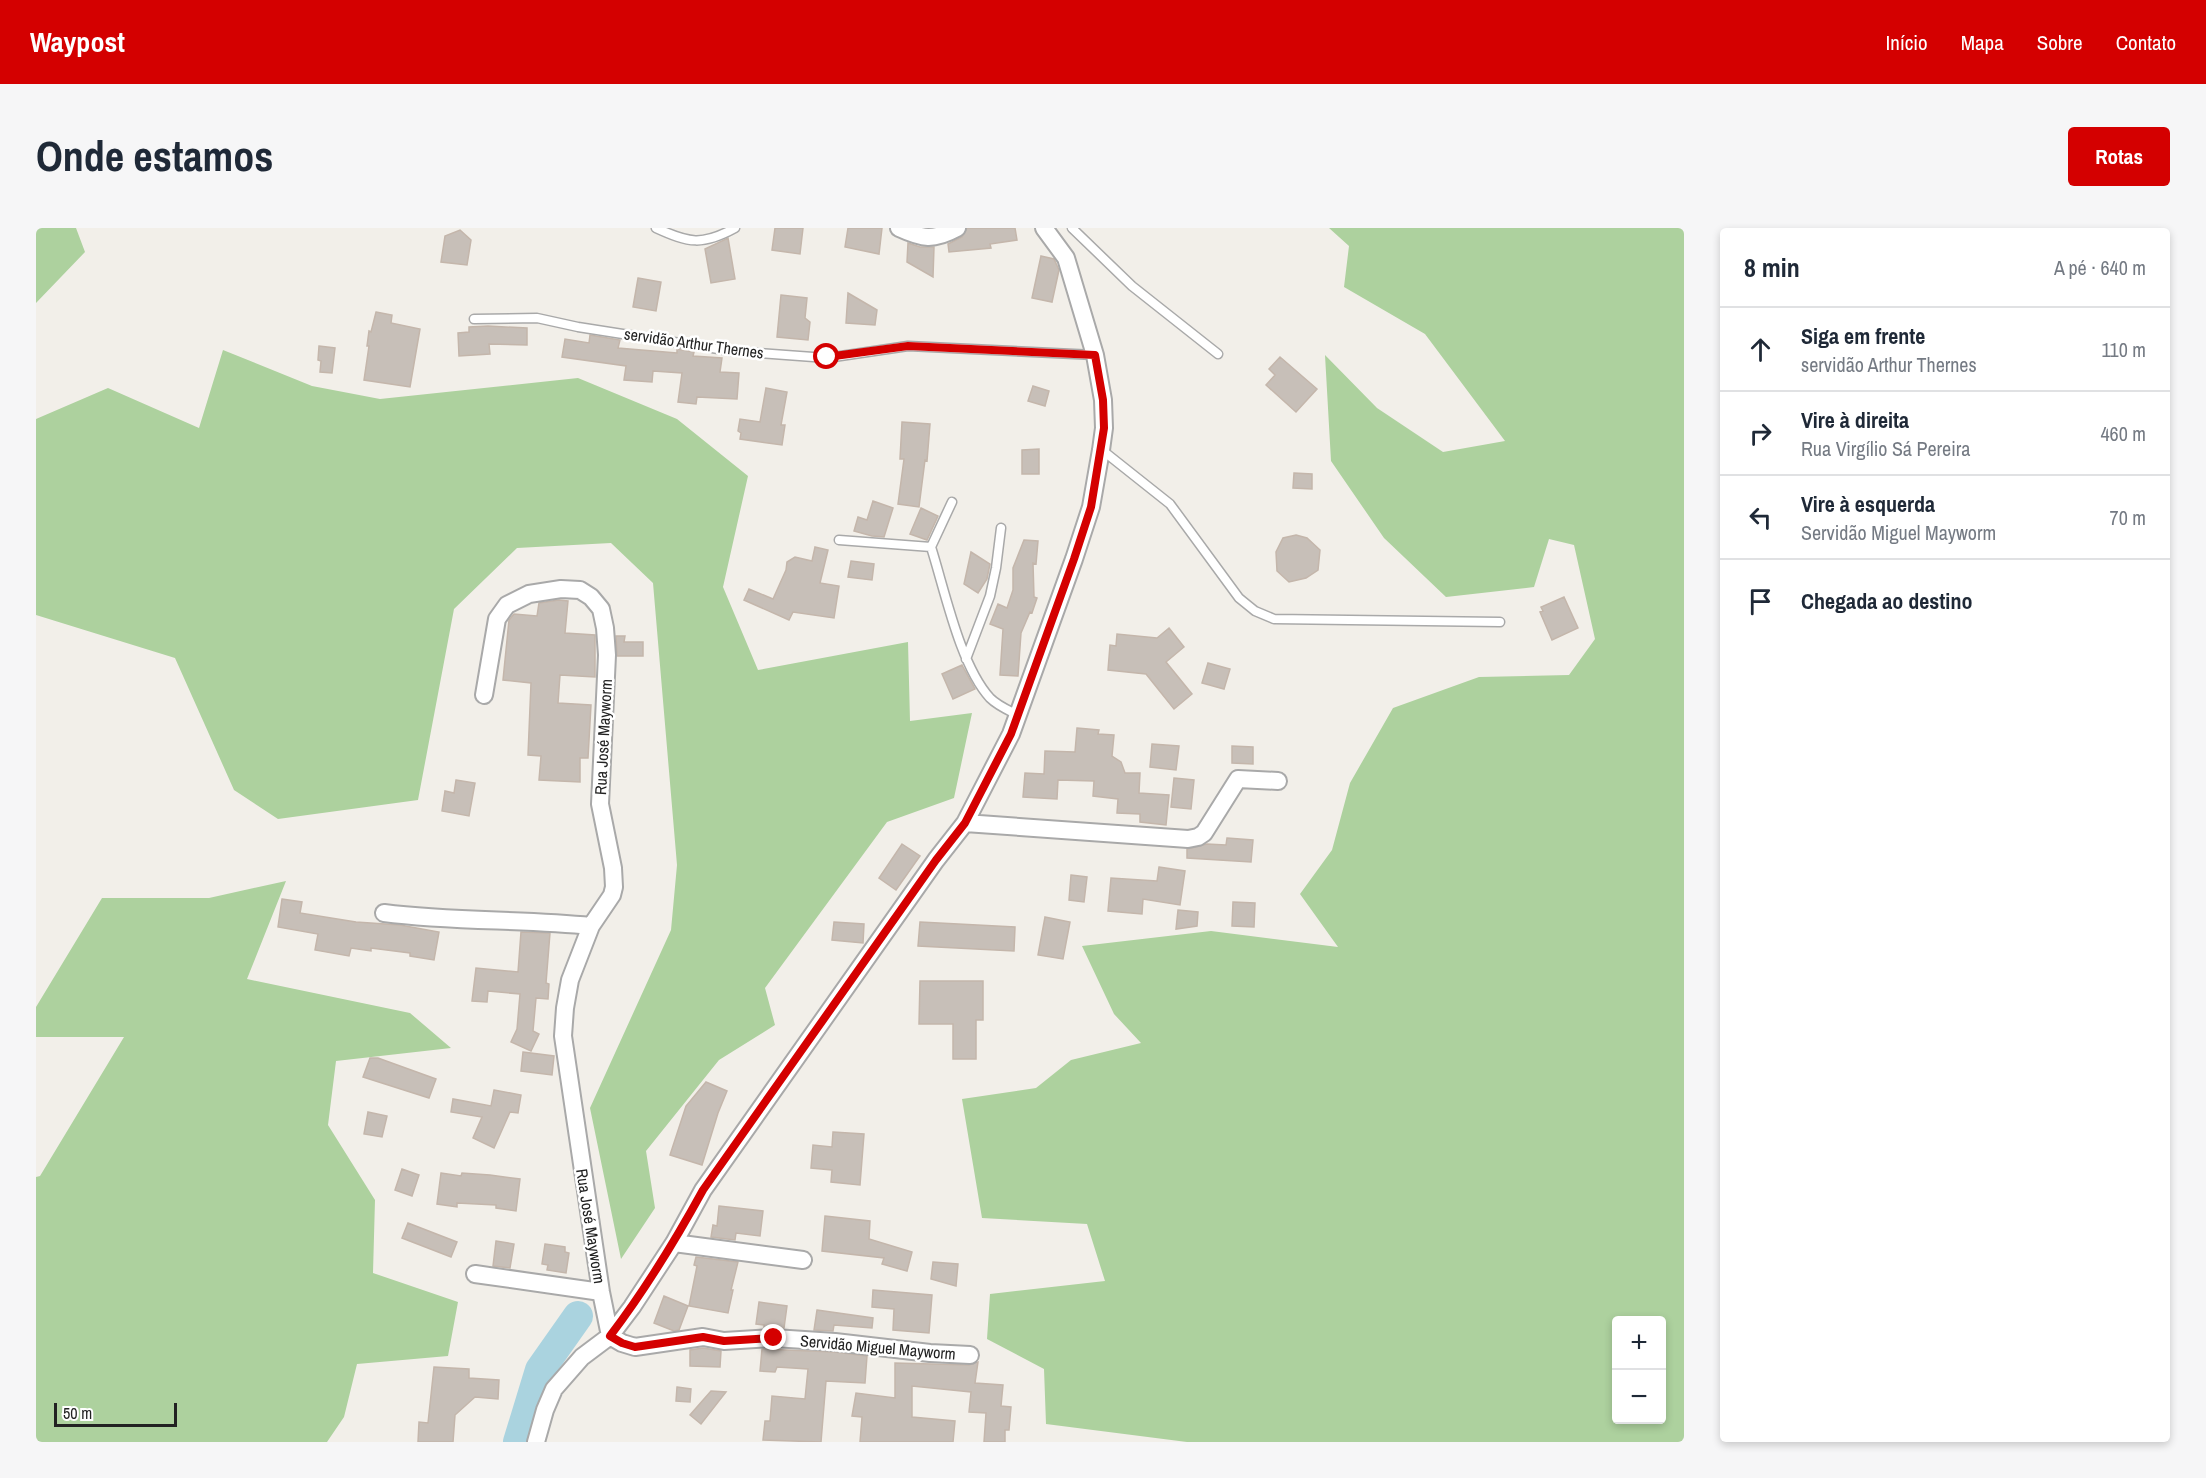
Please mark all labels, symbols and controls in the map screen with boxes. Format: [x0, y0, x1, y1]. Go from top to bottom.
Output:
text: Waypost [30, 23, 125, 61]
text: Início [1886, 28, 1928, 57]
text: Mapa [1961, 28, 2004, 57]
text: Sobre [2037, 28, 2083, 57]
text: Contato [2116, 28, 2176, 57]
button: Rotas [2068, 127, 2170, 186]
text: Onde estamos [36, 128, 273, 184]
text: 8 min [1744, 250, 1800, 285]
text: A pé · 640 m [2054, 254, 2146, 281]
text: Siga em frente [1801, 321, 1925, 351]
street label: servidão Arthur Thernes [623, 322, 765, 364]
icon: ahead [1744, 333, 1777, 366]
text: 110 m [2102, 336, 2146, 363]
route start [813, 343, 839, 369]
text: servidão Arthur Thernes [1801, 351, 1977, 378]
text: Vire à direita [1801, 405, 1909, 435]
icon: right [1744, 417, 1777, 450]
text: 460 m [2100, 420, 2146, 447]
text: Rua Virgílio Sá Pereira [1801, 435, 1970, 462]
text: Vire à esquerda [1801, 489, 1935, 519]
icon: left [1744, 501, 1777, 534]
text: 70 m [2110, 504, 2146, 531]
text: Servidão Miguel Mayworm [1801, 519, 1996, 546]
icon: arrive [1744, 585, 1777, 618]
text: Chegada ao destino [1801, 586, 1972, 616]
street label: Rua José Mayworm [589, 679, 617, 795]
street label: Rua José Mayworm [571, 1167, 611, 1285]
map controls [1612, 1316, 1666, 1424]
button: + [1612, 1316, 1666, 1370]
route end [760, 1324, 786, 1350]
street label: Servidão Miguel Mayworm [799, 1329, 957, 1365]
button: − [1612, 1370, 1666, 1424]
scale bar [54, 1400, 177, 1428]
text: 50 m [63, 1402, 92, 1424]

